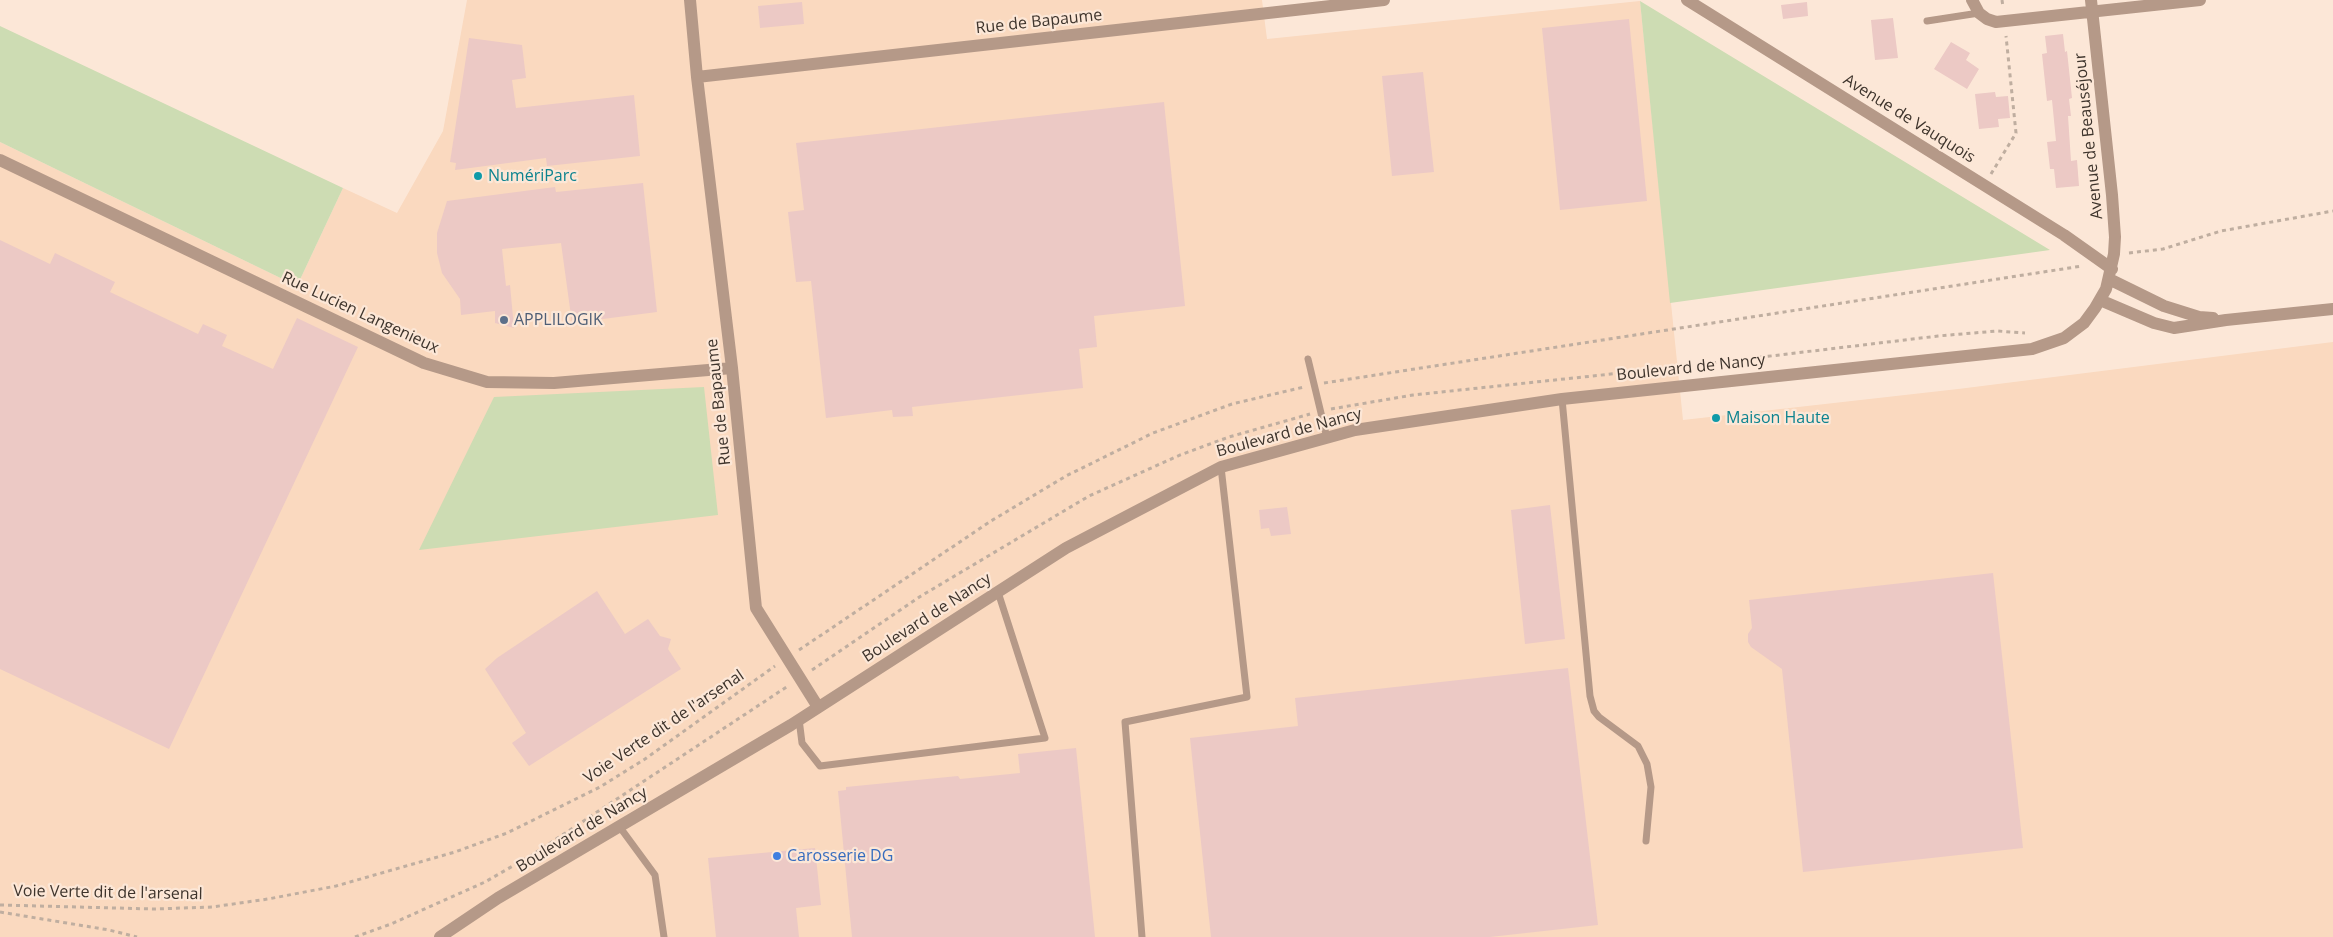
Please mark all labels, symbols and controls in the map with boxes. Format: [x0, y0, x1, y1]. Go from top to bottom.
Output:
street label: Rue de Bapaume [975, 6, 1103, 38]
street label: Avenue de Beauséjour [2071, 52, 2107, 220]
street label: Avenue de Vauquois [1839, 71, 1979, 167]
place label: NumériParc [488, 166, 577, 186]
marker: NumériParc [472, 170, 484, 182]
street label: Rue Lucien Langenieux [278, 268, 442, 358]
place label: APPLILOGIK [514, 310, 603, 330]
marker: APPLILOGIK [498, 314, 510, 326]
street label: Rue de Bapaume [703, 338, 735, 466]
street label: Boulevard de Nancy [1616, 351, 1766, 385]
street label: Boulevard de Nancy [1214, 404, 1364, 462]
place label: Maison Haute [1726, 408, 1830, 428]
marker: Maison Haute [1710, 412, 1722, 424]
street label: Boulevard de Nancy [859, 569, 995, 667]
street label: Voie Verte dit de l'arsenal [580, 666, 748, 788]
street label: Boulevard de Nancy [513, 783, 651, 877]
place label: Carosserie DG [787, 846, 893, 866]
marker: Carosserie DG [771, 850, 783, 862]
street label: Voie Verte dit de l'arsenal [13, 882, 203, 904]

